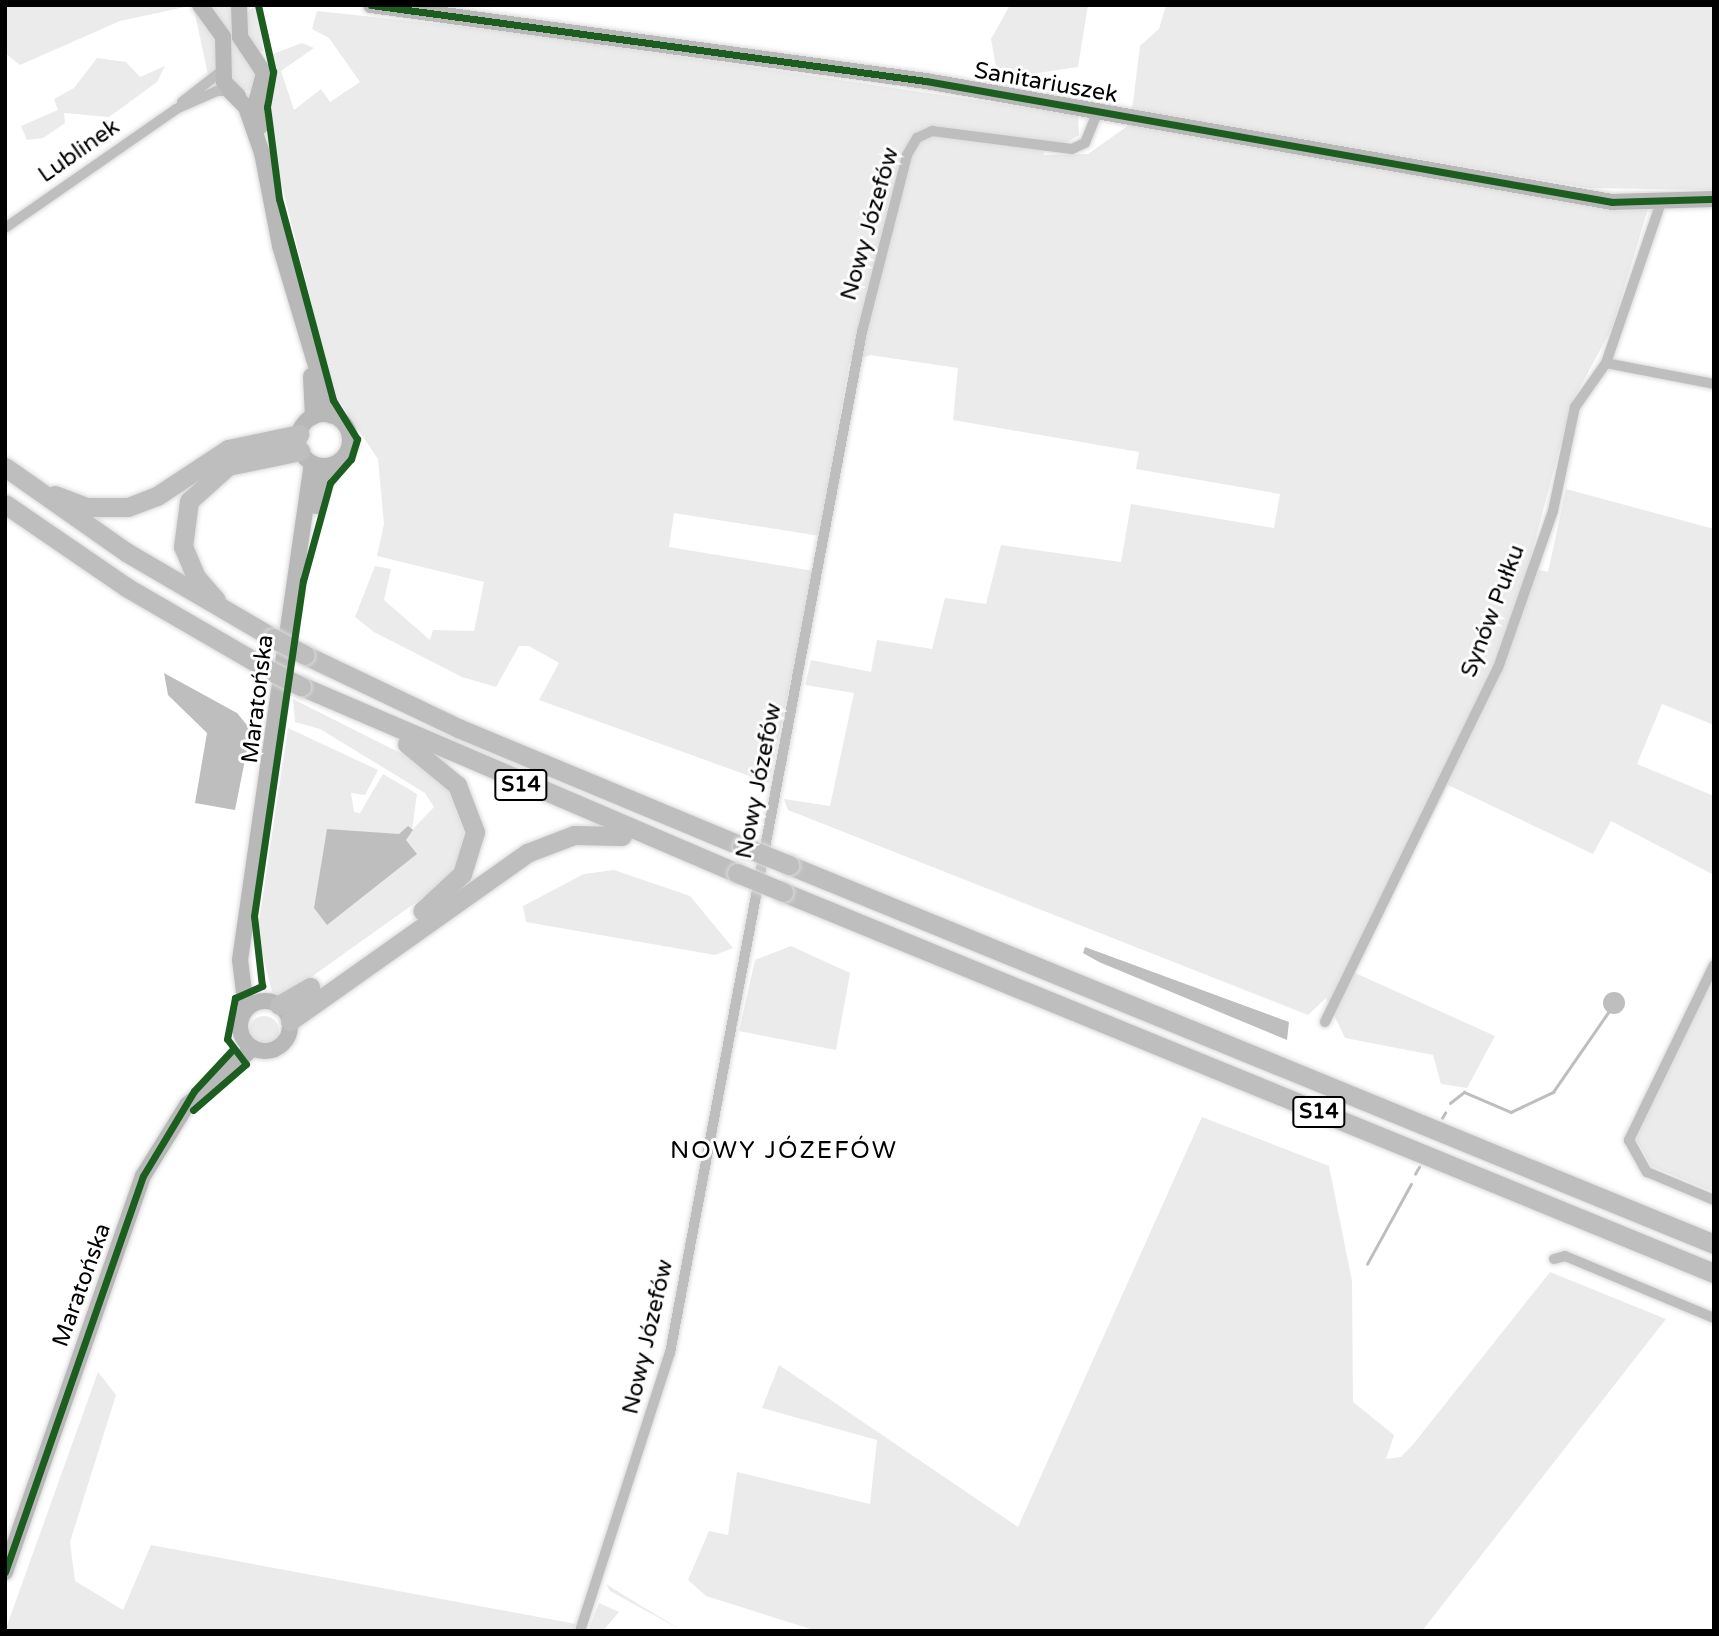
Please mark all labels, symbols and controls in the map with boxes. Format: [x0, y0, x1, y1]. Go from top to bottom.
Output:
street label: Sanitariuszek [972, 57, 1120, 109]
street label: Lublinek [33, 113, 125, 189]
street label: Nowy Józefów [835, 144, 905, 304]
street label: Synów Pułku [1455, 541, 1531, 681]
street label: Maratońska [236, 633, 280, 765]
street label: Nowy Józefów [730, 701, 788, 861]
road number: S14 [493, 768, 549, 802]
road number: S14 [1291, 1094, 1347, 1130]
district label: NOWY JÓZEFÓW [672, 1137, 896, 1165]
street label: Maratońska [47, 1219, 117, 1351]
street label: Nowy Józefów [617, 1257, 679, 1417]

